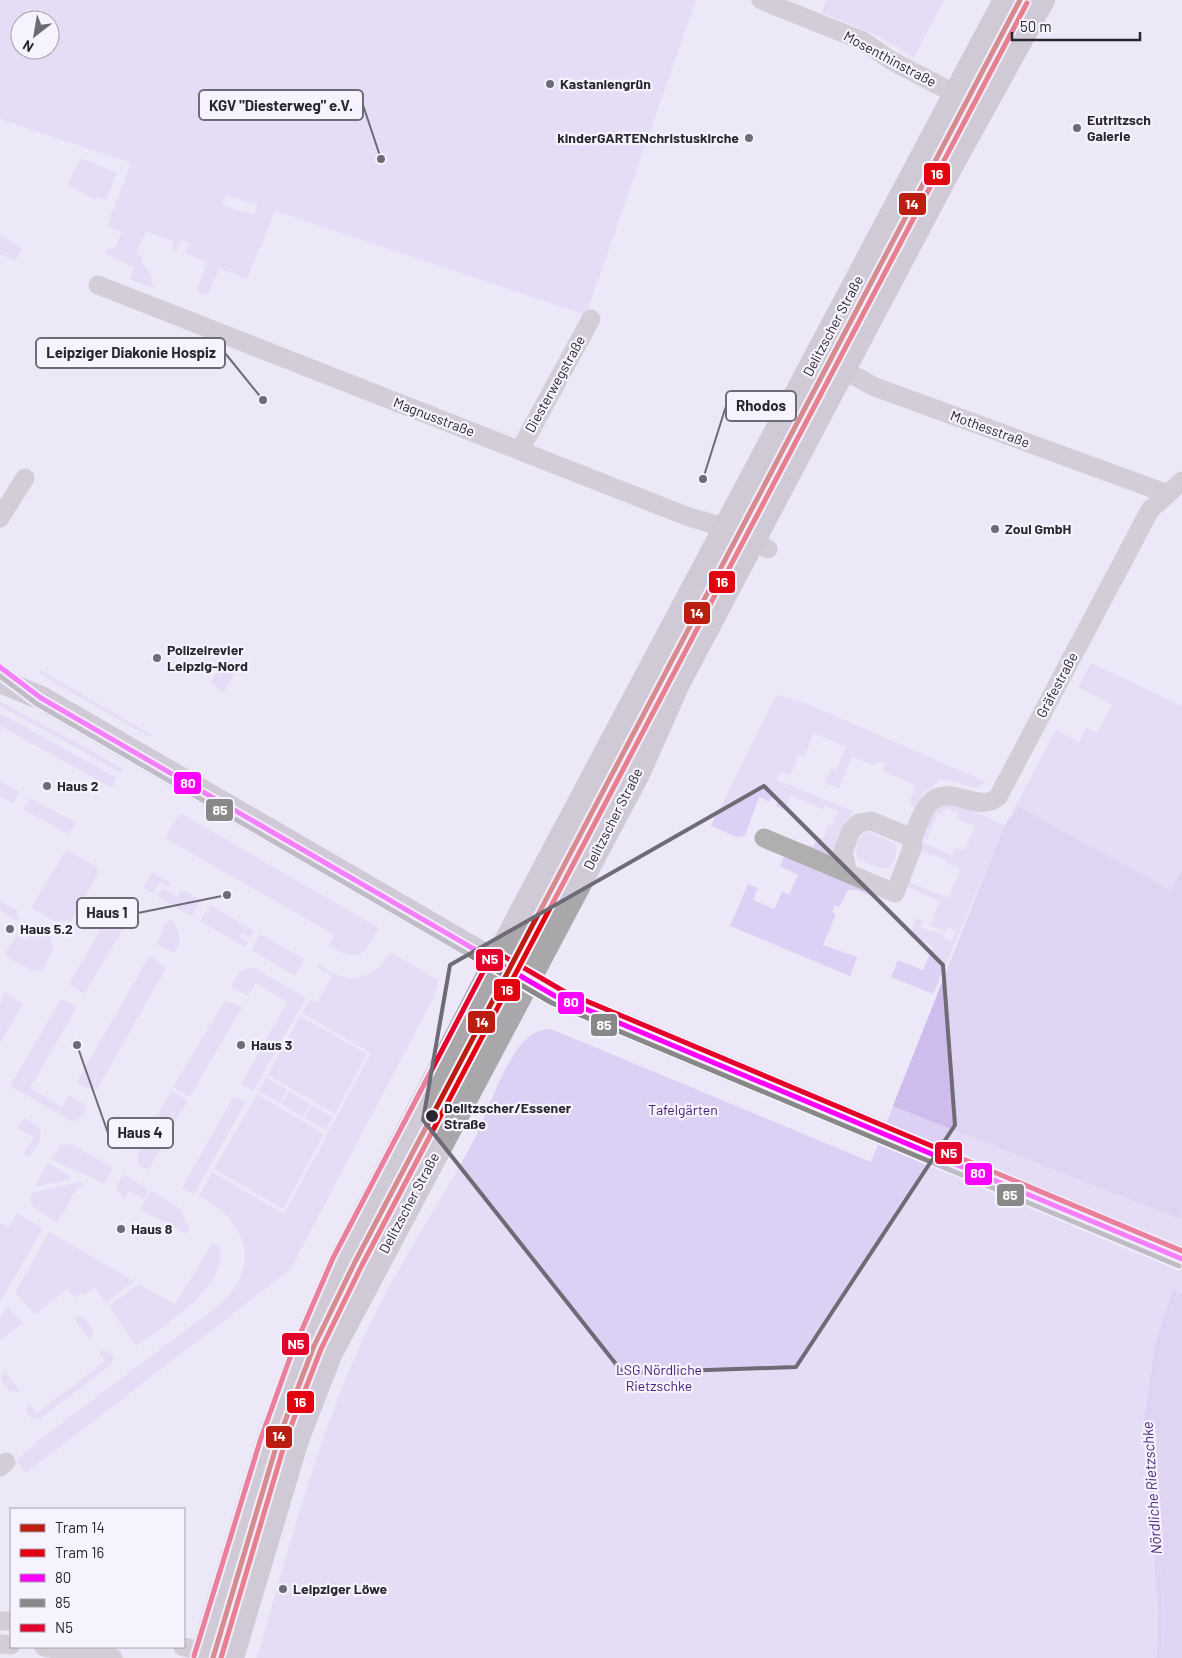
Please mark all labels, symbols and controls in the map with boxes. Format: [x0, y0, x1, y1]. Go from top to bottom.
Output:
north arrow [10, 10, 60, 60]
scale bar [1012, 10, 1140, 42]
text: 50 m [1020, 17, 1052, 35]
street label: Mosenthinstraße [841, 27, 939, 90]
text: N [20, 37, 36, 56]
place label: Kastaniengrün [560, 75, 651, 92]
marker: Kastaniengrün [544, 78, 556, 90]
callout: KGV "Diesterweg" e.V. [199, 90, 363, 120]
text: KGV "Diesterweg" e.V. [209, 96, 353, 114]
place label: Eutritzsch Galerie [1087, 111, 1151, 144]
marker: Eutritzsch Galerie [1071, 122, 1083, 134]
place label: kinderGARTENchristuskirche [557, 129, 739, 146]
marker: kinderGARTENchristuskirche [743, 132, 755, 144]
line badge: 16 [923, 162, 951, 186]
text: 16 [931, 165, 944, 182]
line badge: 14 [898, 192, 927, 216]
text: 14 [905, 195, 919, 212]
street label: Delitzscher Straße [799, 272, 866, 379]
street label: Diesterwegstraße [521, 332, 588, 435]
callout: Leipziger Diakonie Hospiz [36, 338, 225, 368]
text: Leipziger Diakonie Hospiz [46, 343, 216, 361]
callout: Rhodos [726, 391, 796, 421]
street label: Magnusstraße [391, 393, 477, 440]
text: Rhodos [736, 396, 787, 414]
street label: Mothesstraße [948, 406, 1032, 451]
place label: Zoul GmbH [1005, 520, 1072, 537]
marker: Zoul GmbH [989, 523, 1001, 535]
line badge: 16 [708, 570, 736, 594]
text: 16 [716, 573, 729, 590]
line badge: 14 [683, 601, 711, 625]
text: 14 [690, 604, 704, 621]
place label: Polizeirevier Leipzig-Nord [167, 641, 248, 674]
street label: Gräfestraße [1032, 649, 1081, 720]
marker: Polizeirevier Leipzig-Nord [151, 652, 163, 664]
street label: Delitzscher Straße [580, 765, 646, 872]
line badge: 80 [173, 771, 202, 795]
text: 80 [180, 774, 196, 791]
place label: Haus 2 [57, 777, 99, 794]
marker: Haus 2 [41, 780, 53, 792]
line badge: 85 [205, 798, 234, 822]
text: 85 [212, 801, 228, 818]
callout: Haus 1 [77, 898, 138, 928]
text: Haus 1 [86, 903, 128, 921]
place label: Haus 5.2 [20, 920, 73, 937]
marker: Haus 5.2 [4, 923, 16, 935]
line badge: N5 [475, 948, 504, 972]
text: N5 [482, 950, 499, 967]
line badge: 16 [493, 978, 521, 1002]
text: 16 [501, 981, 514, 998]
line badge: 80 [557, 991, 585, 1015]
text: 80 [563, 993, 579, 1010]
line badge: 14 [467, 1010, 496, 1034]
text: 14 [475, 1013, 489, 1030]
line badge: 85 [590, 1013, 618, 1037]
text: 85 [596, 1016, 612, 1033]
place label: Haus 3 [251, 1036, 292, 1053]
marker: Haus 3 [235, 1039, 247, 1051]
place label: Delitzscher/Essener Straße [444, 1099, 572, 1132]
park label: Tafelgärten [648, 1101, 718, 1118]
marker: Delitzscher/Essener Straße [424, 1108, 440, 1124]
callout: Haus 4 [108, 1118, 173, 1148]
text: Haus 4 [117, 1123, 163, 1141]
line badge: N5 [934, 1141, 963, 1165]
text: N5 [941, 1144, 958, 1161]
street label: Delitzscher Straße [375, 1149, 442, 1256]
line badge: 80 [964, 1162, 993, 1186]
text: 80 [970, 1164, 986, 1181]
line badge: 85 [996, 1183, 1025, 1207]
text: 85 [1002, 1186, 1018, 1203]
place label: Haus 8 [131, 1220, 173, 1237]
marker: Haus 8 [115, 1223, 127, 1235]
line badge: N5 [281, 1332, 310, 1356]
text: N5 [288, 1335, 305, 1352]
park label: LSG Nördliche Rietzschke [616, 1361, 702, 1394]
line badge: 16 [286, 1390, 315, 1414]
text: 16 [294, 1393, 307, 1410]
water label: Nördliche Rietzschke [1137, 1421, 1165, 1555]
line badge: 14 [265, 1425, 293, 1449]
text: 14 [272, 1427, 286, 1444]
legend [10, 1508, 185, 1648]
text: Tram 14 [55, 1518, 105, 1536]
text: Tram 16 [55, 1543, 104, 1561]
text: 80 [55, 1568, 71, 1586]
place label: Leipziger Löwe [293, 1580, 388, 1597]
marker: Leipziger Löwe [277, 1583, 289, 1595]
text: 85 [55, 1593, 71, 1611]
text: N5 [55, 1618, 73, 1636]

